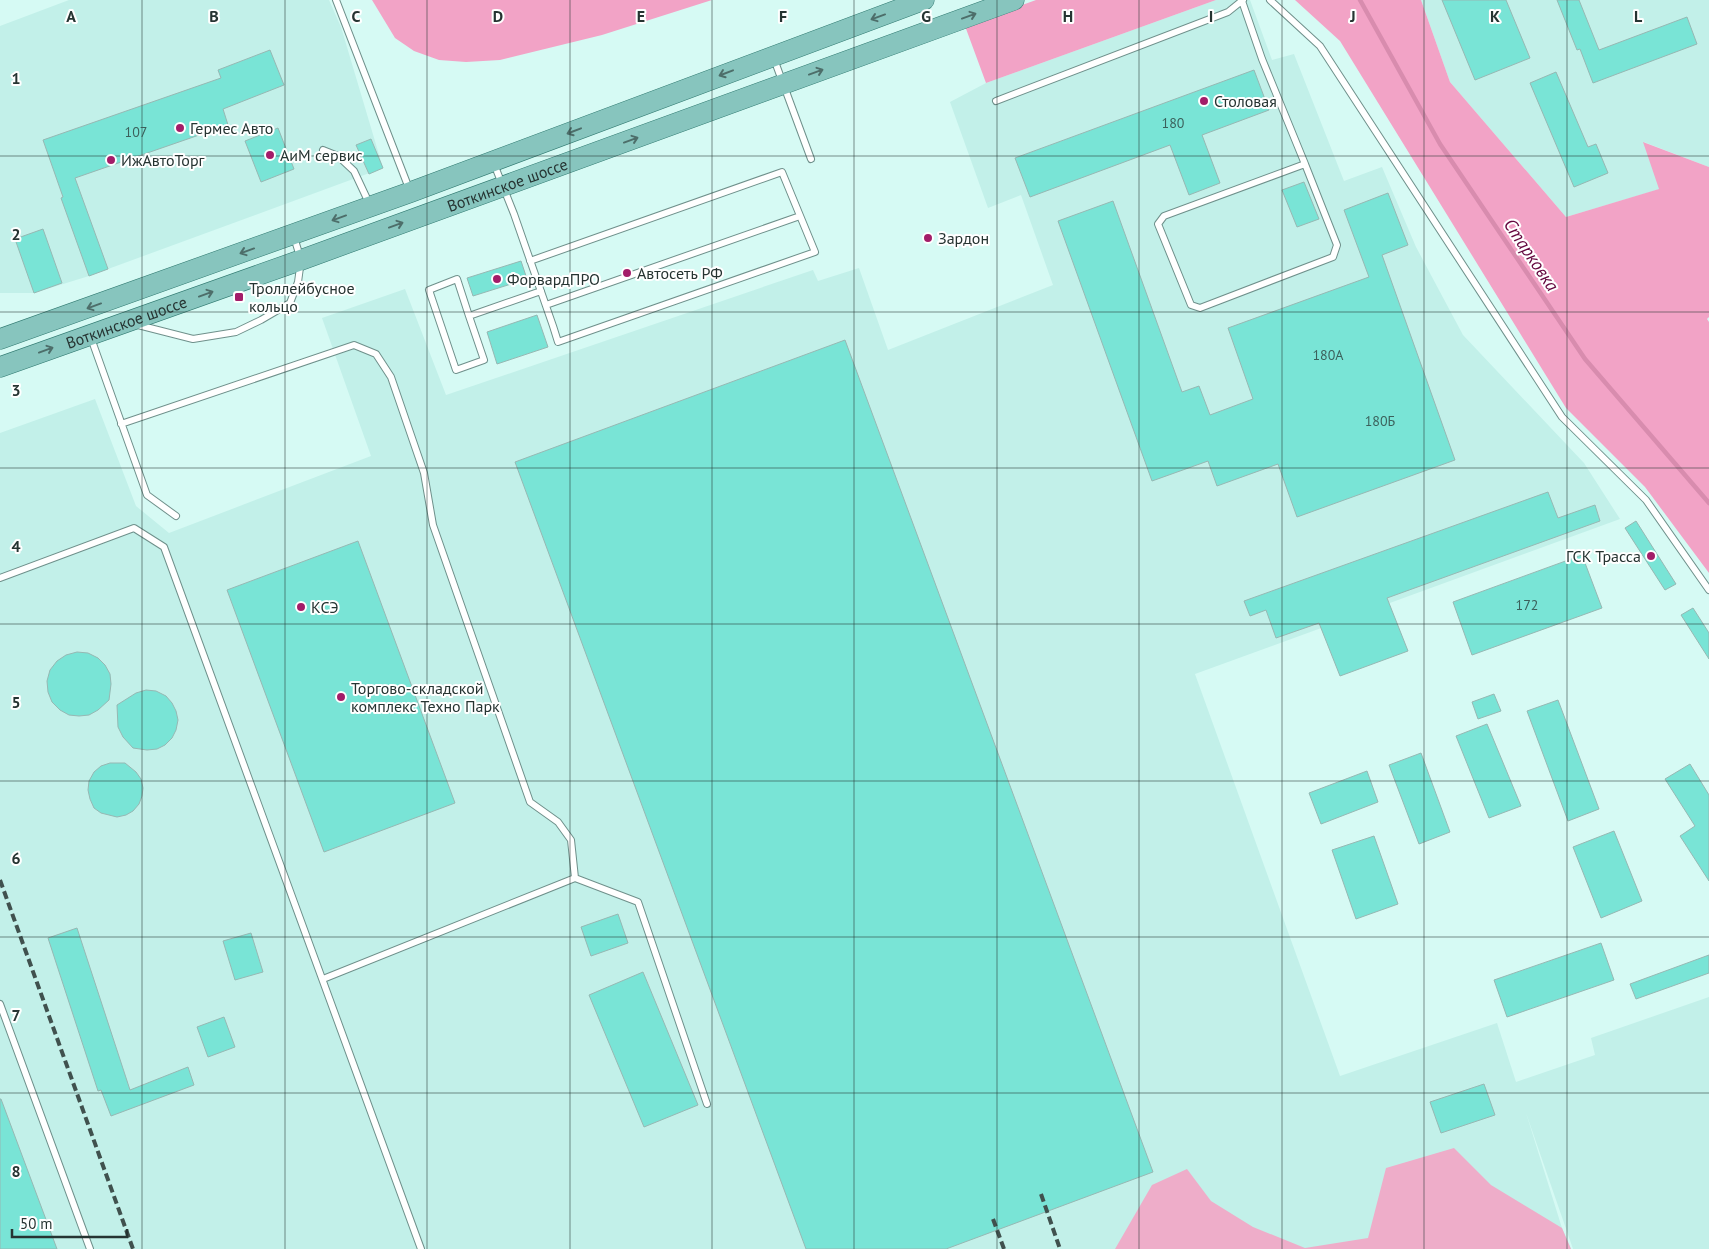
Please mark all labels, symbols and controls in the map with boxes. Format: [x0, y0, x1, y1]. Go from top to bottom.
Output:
text: A [66, 6, 76, 26]
text: B [209, 6, 219, 26]
text: C [352, 6, 361, 26]
text: D [493, 6, 503, 26]
text: E [637, 6, 645, 26]
text: F [779, 6, 787, 26]
text: G [921, 6, 931, 26]
text: H [1063, 6, 1073, 26]
text: I [1209, 6, 1213, 26]
text: J [1349, 6, 1356, 26]
text: K [1490, 6, 1500, 26]
text: L [1634, 6, 1643, 26]
one-way arrow [961, 11, 976, 20]
one-way arrow [871, 13, 886, 22]
one-way arrow [808, 67, 824, 76]
text: 1 [11, 68, 21, 88]
one-way arrow [718, 69, 734, 78]
place label: Столовая [1214, 91, 1277, 111]
marker: Столовая [1198, 95, 1210, 107]
house number: 180 [1162, 114, 1185, 132]
place label: Гермес Авто [190, 118, 273, 138]
marker: Гермес Авто [174, 122, 186, 134]
house number: 107 [125, 123, 147, 141]
one-way arrow [566, 127, 581, 136]
one-way arrow [623, 135, 638, 144]
place label: АиМ сервис [280, 145, 363, 165]
marker: АиМ сервис [264, 149, 276, 161]
place label: ИжАвтоТорг [121, 150, 205, 170]
marker: ИжАвтоТорг [105, 154, 117, 166]
street label: Воткинское шоссе [444, 154, 570, 216]
one-way arrow [332, 214, 347, 223]
water label: Старковка [1499, 214, 1564, 296]
one-way arrow [388, 220, 403, 229]
text: 2 [11, 224, 21, 244]
place label: Зардон [938, 228, 989, 248]
marker: Зардон [922, 232, 934, 244]
one-way arrow [240, 247, 256, 256]
place label: Автосеть РФ [637, 263, 723, 283]
marker: Автосеть РФ [621, 267, 633, 279]
place label: ФорвардПРО [507, 269, 600, 289]
marker: ФорвардПРО [491, 273, 503, 285]
place label: Троллейбусное кольцо [249, 278, 355, 316]
one-way arrow [198, 289, 213, 298]
street label: Воткинское шоссе [63, 291, 189, 353]
marker: Троллейбусное кольцо [233, 291, 245, 303]
one-way arrow [87, 302, 103, 311]
one-way arrow [38, 345, 53, 354]
house number: 180А [1312, 346, 1344, 364]
text: 3 [11, 380, 21, 400]
house number: 180Б [1365, 412, 1396, 430]
text: 4 [11, 536, 21, 556]
place label: ГСК Трасса [1566, 546, 1641, 566]
marker: ГСК Трасса [1645, 550, 1657, 562]
house number: 172 [1516, 596, 1538, 614]
place label: КСЭ [311, 597, 338, 617]
marker: КСЭ [295, 601, 307, 613]
place label: Торгово-складской комплекс Техно Парк [351, 678, 500, 716]
marker: Торгово-складской комплекс Техно Парк [335, 691, 347, 703]
text: 5 [11, 692, 21, 712]
text: 6 [11, 848, 21, 868]
text: 7 [11, 1005, 21, 1025]
text: 8 [11, 1161, 21, 1181]
scale bar [12, 1206, 128, 1238]
text: 50 m [20, 1214, 53, 1233]

